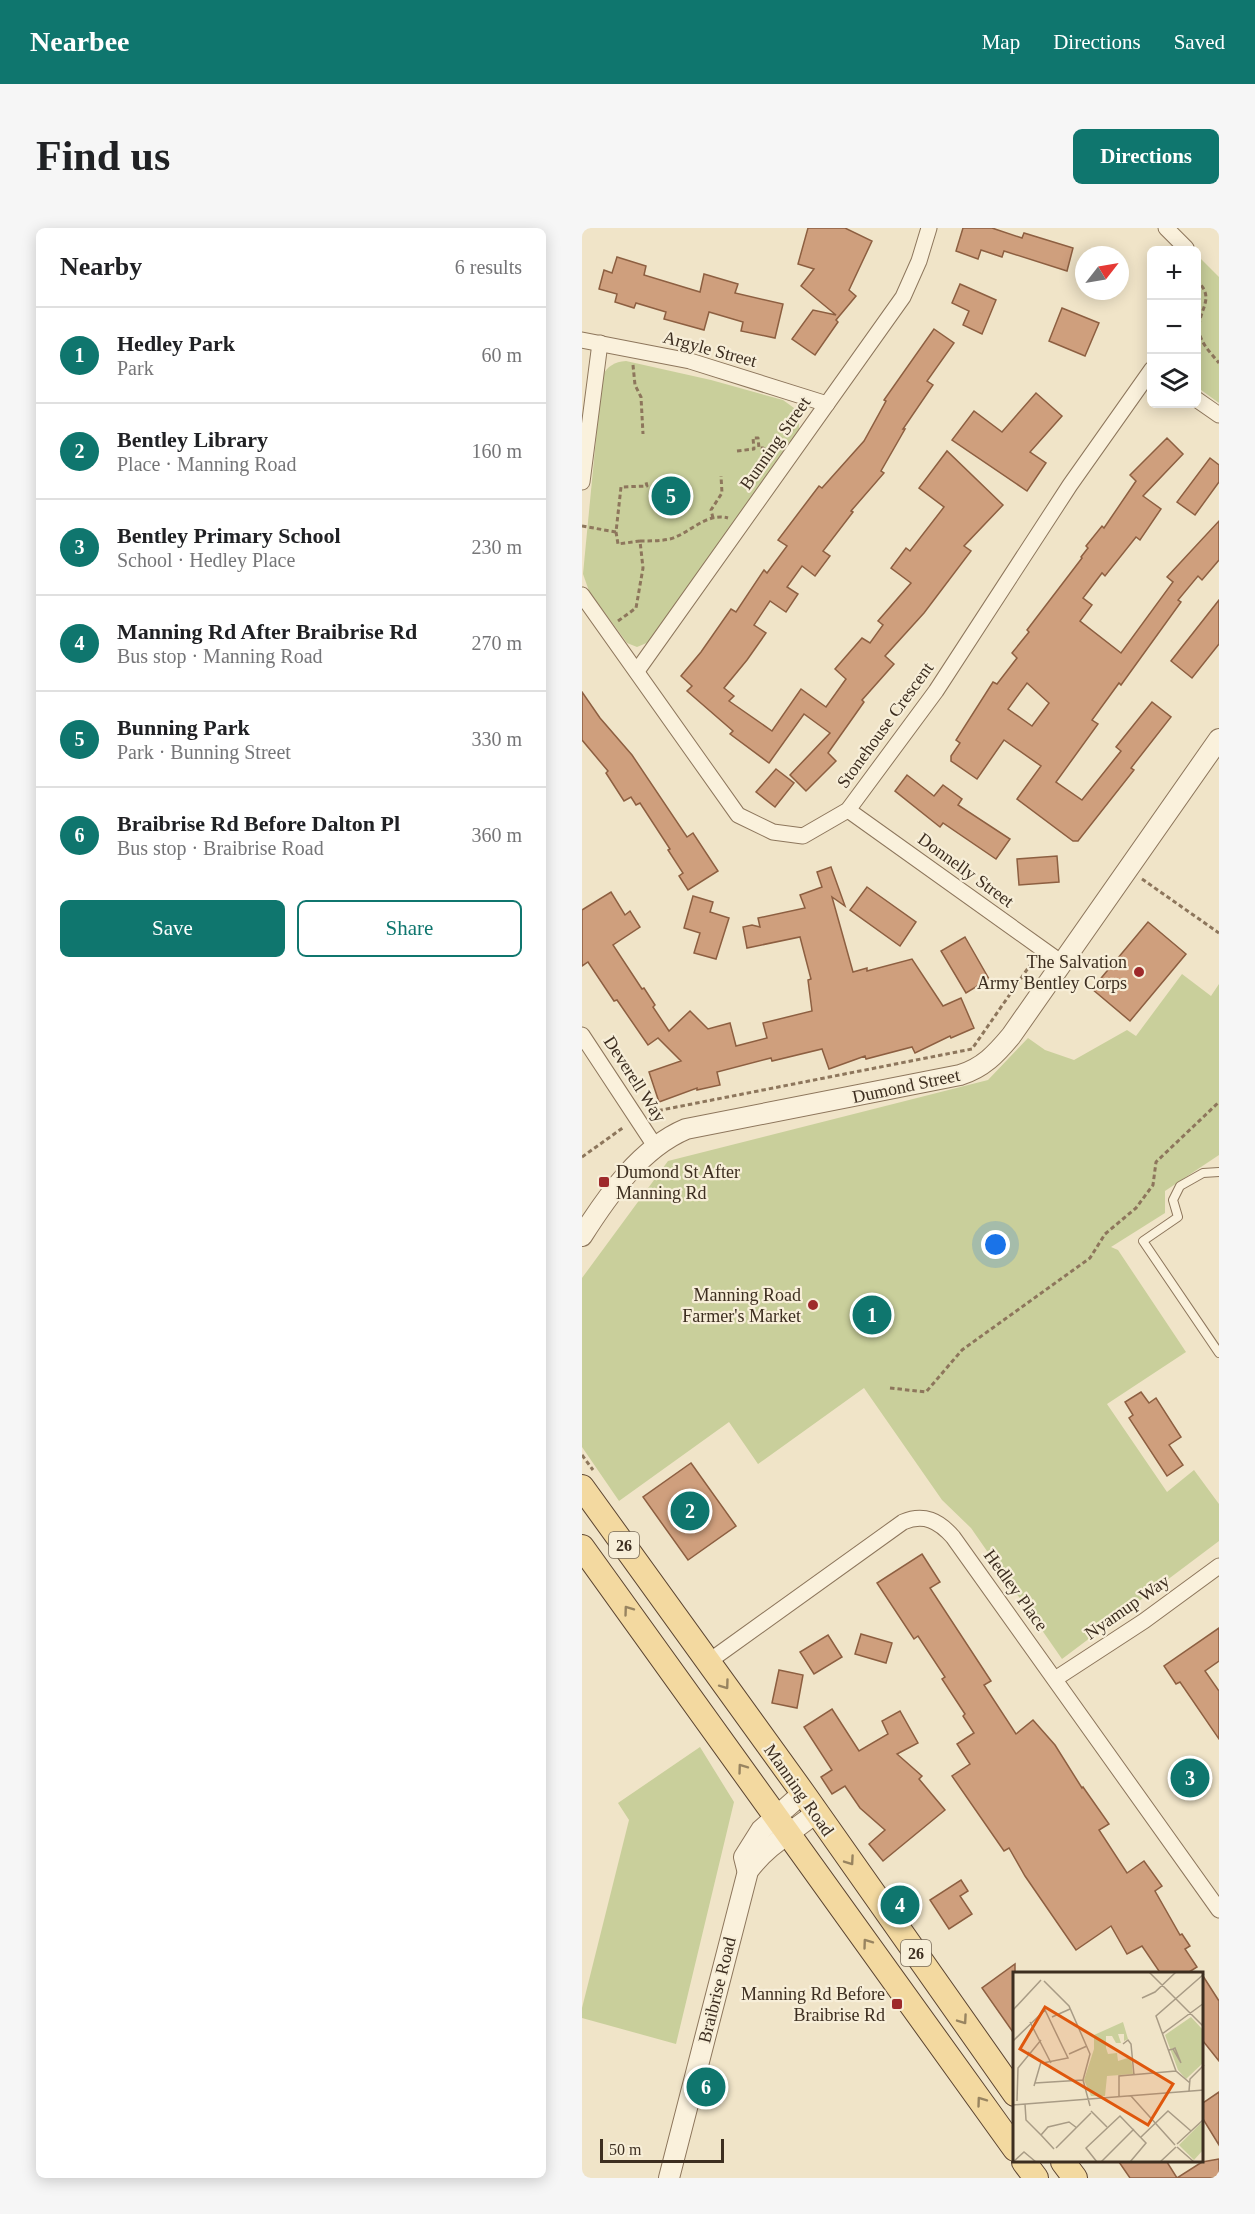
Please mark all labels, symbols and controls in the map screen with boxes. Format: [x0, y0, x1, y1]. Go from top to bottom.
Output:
text: Nearbee [30, 26, 130, 57]
text: Map [982, 30, 1020, 54]
text: Directions [1053, 30, 1141, 54]
text: Saved [1174, 30, 1225, 54]
button: Directions [1073, 129, 1219, 184]
text: Find us [36, 133, 170, 179]
north arrow [1075, 246, 1129, 300]
map controls [1147, 246, 1201, 408]
button: + [1147, 246, 1201, 300]
text: Nearby [60, 252, 142, 281]
text: 6 results [455, 256, 522, 278]
button: − [1147, 300, 1201, 354]
street label: Argyle Street [661, 327, 759, 371]
text: Hedley Park [117, 331, 235, 356]
text: 1 [75, 344, 85, 366]
text: 60 m [481, 344, 522, 366]
button: layers [1147, 354, 1201, 408]
text: Park [117, 357, 154, 379]
street label: Bunning Street [736, 393, 814, 493]
text: Bentley Library [117, 427, 268, 452]
text: 2 [75, 440, 85, 462]
text: 160 m [471, 440, 522, 462]
text: Place · Manning Road [117, 453, 296, 475]
pin: 5 [652, 474, 691, 518]
text: Bentley Primary School [117, 523, 341, 548]
text: 3 [75, 536, 85, 558]
text: 230 m [471, 536, 522, 558]
text: School · Hedley Place [117, 549, 295, 571]
text: Manning Rd After Braibrise Rd [117, 619, 417, 644]
text: 4 [75, 632, 85, 654]
text: 270 m [471, 632, 522, 654]
text: Bus stop · Manning Road [117, 645, 323, 667]
street label: Stonehouse Crescent [833, 658, 937, 792]
text: Bunning Park [117, 715, 250, 740]
text: 5 [75, 728, 85, 750]
text: 330 m [471, 728, 522, 750]
text: Park · Bunning Street [117, 741, 291, 763]
text: Braibrise Rd Before Dalton Pl [117, 811, 400, 836]
text: 6 [75, 824, 85, 846]
text: 360 m [471, 824, 522, 846]
street label: Donnelly Street [914, 829, 1018, 911]
text: Bus stop · Braibrise Road [117, 837, 324, 859]
button: Save [60, 900, 285, 957]
button: Share [297, 900, 522, 957]
place label: The Salvation Army Bentley Corps [977, 952, 1127, 993]
marker: The Salvation Army Bentley Corps [1132, 965, 1146, 979]
street label: Deverell Way [600, 1032, 670, 1126]
street label: Dumond Street [850, 1065, 962, 1107]
place label: Dumond St After Manning Rd [616, 1162, 740, 1203]
marker: Dumond St After Manning Rd [597, 1175, 611, 1189]
your location [981, 1230, 1010, 1259]
place label: Manning Road Farmer's Market [682, 1285, 801, 1326]
pin: 1 [852, 1292, 892, 1338]
marker: Manning Road Farmer's Market [806, 1298, 820, 1312]
pin: 2 [670, 1488, 710, 1534]
road number: 26 [609, 1532, 639, 1558]
street label: Hedley Place [980, 1546, 1052, 1634]
street label: Nyamup Way [1081, 1571, 1173, 1643]
one-way arrow [624, 1605, 635, 1616]
one-way arrow [718, 1679, 729, 1690]
street label: Manning Road [760, 1740, 838, 1840]
pin: 3 [1170, 1756, 1210, 1800]
one-way arrow [738, 1764, 749, 1775]
one-way arrow [843, 1854, 854, 1865]
pin: 4 [880, 1882, 920, 1928]
street label: Braibrise Road [694, 1935, 740, 2045]
one-way arrow [863, 1938, 874, 1949]
road number: 26 [901, 1940, 931, 1966]
inset map [1013, 1972, 1204, 2163]
place label: Manning Rd Before Braibrise Rd [741, 1984, 885, 2025]
marker: Manning Rd Before Braibrise Rd [890, 1997, 904, 2011]
one-way arrow [956, 2013, 967, 2024]
pin: 6 [686, 2064, 726, 2110]
one-way arrow [977, 2097, 988, 2108]
scale bar [600, 2136, 724, 2164]
text: 50 m [609, 2141, 641, 2158]

